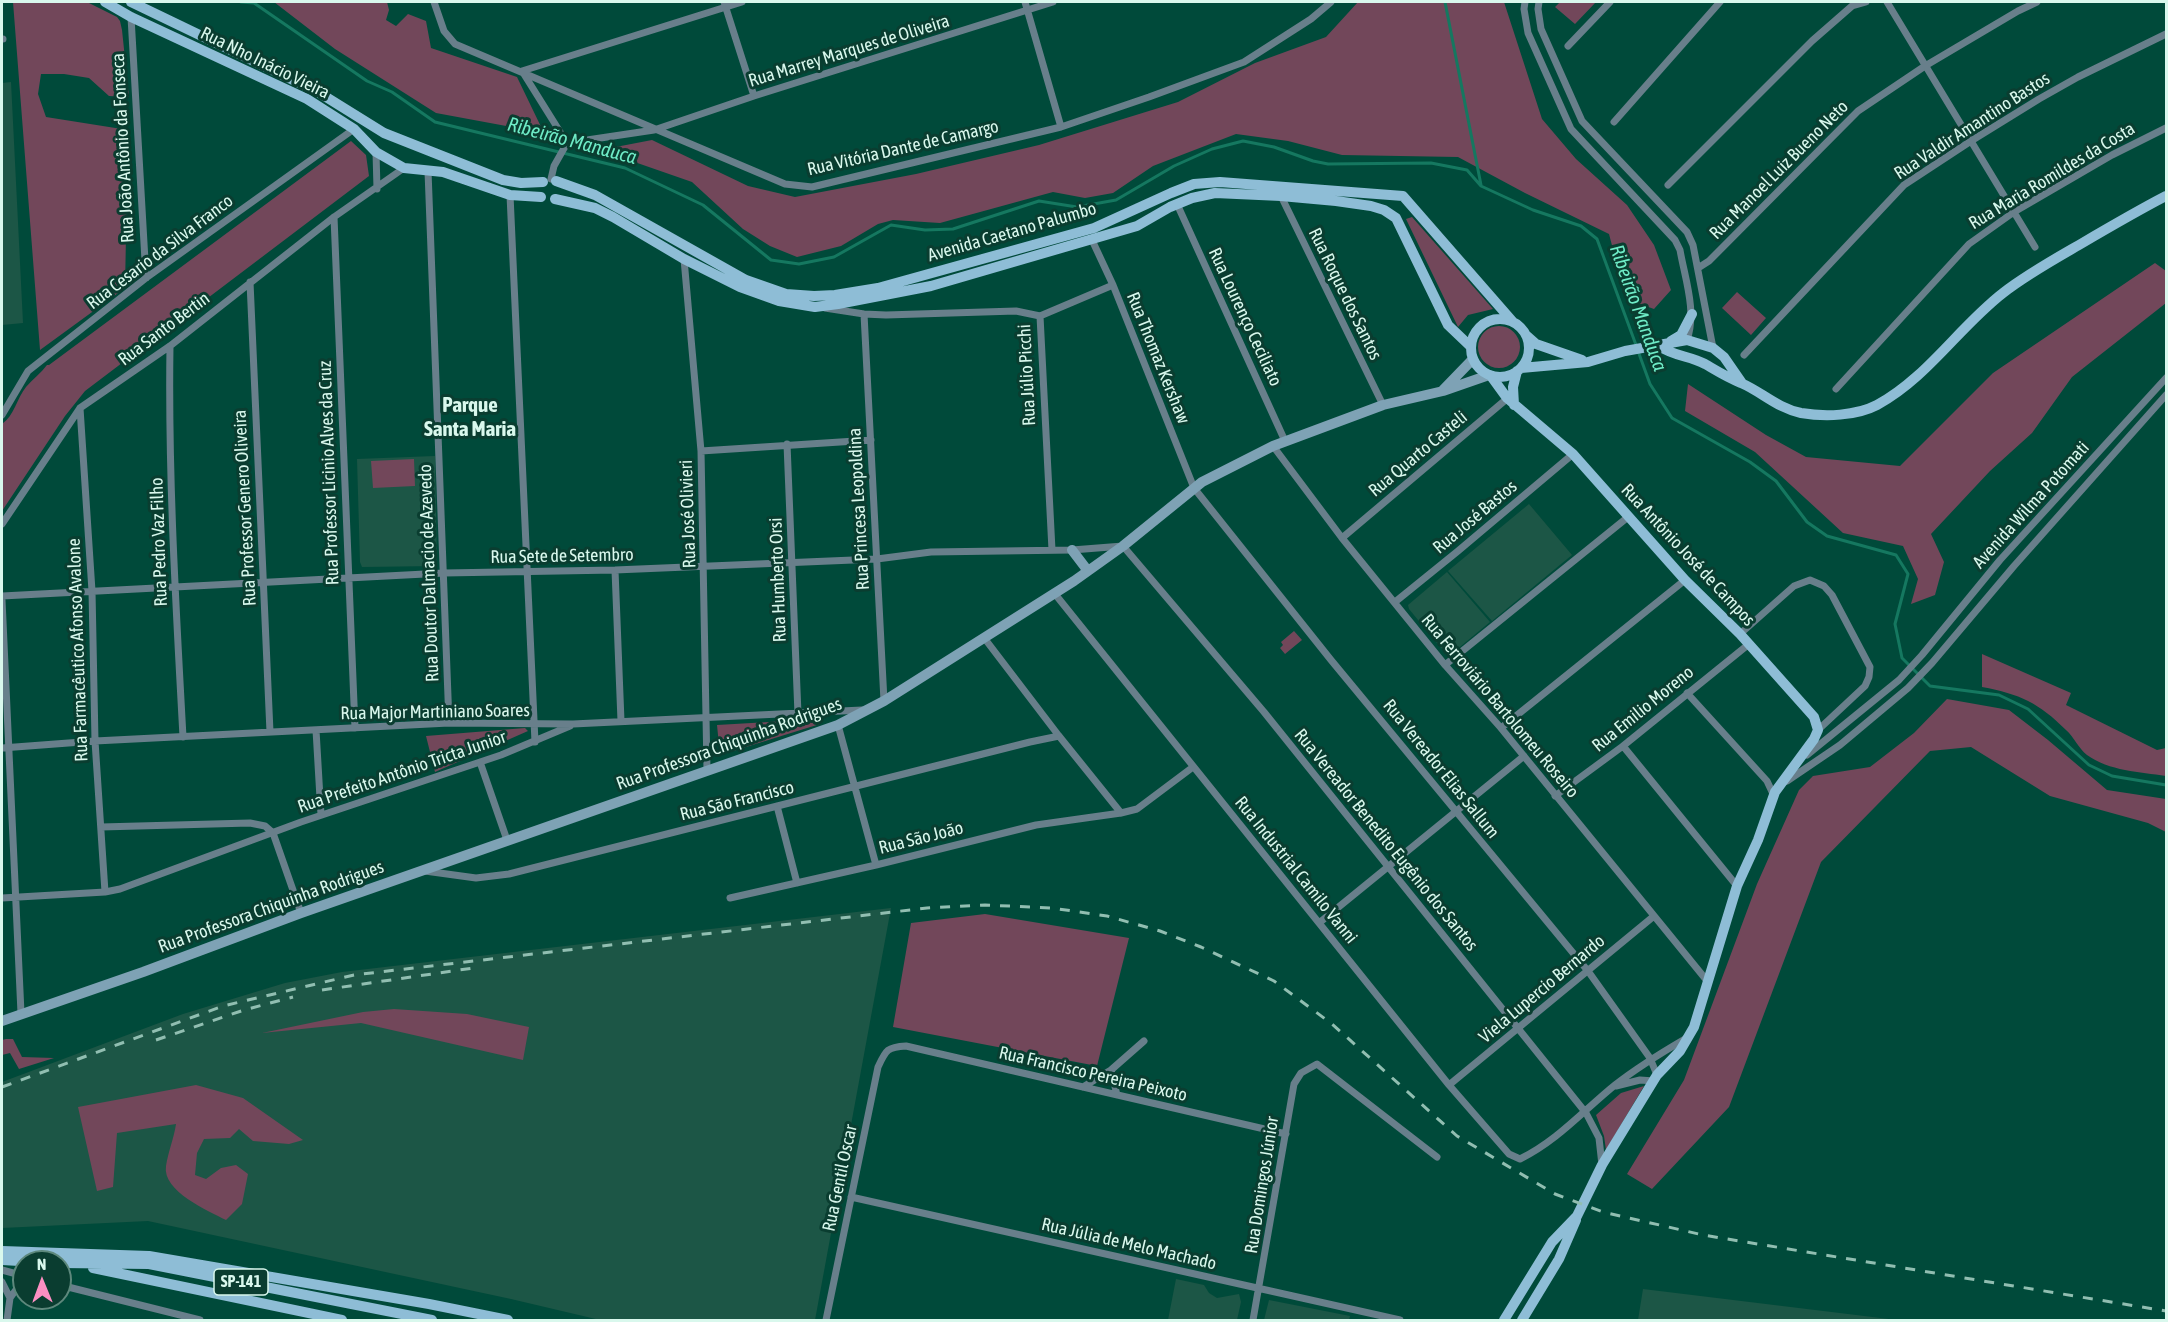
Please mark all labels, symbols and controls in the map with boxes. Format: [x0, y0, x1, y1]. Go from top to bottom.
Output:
street label: Rua Marrey Marques de Oliveira [746, 10, 952, 92]
street label: Rua Nho Inácio Vieira [197, 22, 333, 104]
street label: Rua João Antônio da Fonseca [107, 53, 139, 243]
street label: Rua Valdir Amantino Bastos [1890, 68, 2054, 184]
street label: Rua Manoel Luiz Bueno Neto [1705, 96, 1853, 244]
water label: Ribeirão Manduca [505, 112, 639, 170]
street label: Rua Vitória Dante de Camargo [805, 115, 1001, 181]
street label: Rua Maria Romildes da Costa [1965, 118, 2139, 234]
street label: Rua Cesario da Silva Franco [83, 190, 237, 314]
street label: Avenida Caetano Palumbo [925, 198, 1099, 266]
street label: Rua Roque dos Santos [1304, 224, 1386, 364]
water label: Ribeirão Manduca [1604, 242, 1672, 374]
street label: Rua Lourenço Ceciliato [1203, 244, 1287, 390]
street label: Rua Santo Bertin [114, 288, 214, 370]
street label: Rua Thomaz Kershaw [1122, 289, 1194, 427]
street label: Rua Júlio Picchi [1014, 324, 1040, 426]
street label: Rua Professor Licinio Alves da Cruz [314, 360, 344, 586]
district label: Parque Santa Maria [424, 392, 516, 442]
street label: Rua Quarto Casteli [1364, 406, 1472, 502]
street label: Rua Professor Genero Oliveira [229, 409, 261, 607]
street label: Rua Princesa Leopoldina [844, 427, 874, 591]
street label: Avenida Wilma Potomati [1968, 437, 2094, 573]
street label: Rua José Olivieri [675, 459, 701, 569]
street label: Rua Doutor Dalmacio de Azevedo [414, 464, 444, 682]
street label: Rua José Bastos [1429, 476, 1521, 558]
street label: Rua Pedro Vaz Filho [146, 477, 172, 607]
street label: Rua Antônio José de Campos [1617, 479, 1759, 631]
street label: Rua Humberto Orsi [765, 517, 791, 643]
street label: Rua Farmacêutico Afonso Avalone [63, 538, 93, 762]
street label: Rua Sete de Setembro [490, 544, 634, 568]
street label: Rua Ferroviário Bartolomeu Roseiro [1417, 610, 1583, 802]
street label: Rua Emilio Moreno [1588, 661, 1698, 757]
street label: Rua Professora Chiquinha Rodrigues [613, 693, 845, 795]
street label: Rua Vereador Elias Sallum [1378, 695, 1504, 843]
street label: Rua Major Martiniano Soares [340, 700, 530, 724]
street label: Rua Vereador Benedito Eugênio dos Santos [1290, 725, 1482, 955]
street label: Rua Prefeito Antônio Tricta Junior [295, 726, 509, 818]
street label: Rua São Francisco [678, 776, 796, 826]
street label: Rua Industrial Camilo Vanni [1230, 792, 1362, 948]
street label: Rua São João [876, 817, 966, 859]
street label: Rua Professora Chiquinha Rodrigues [155, 856, 387, 958]
street label: Viela Lupercio Bernardo [1475, 930, 1609, 1048]
street label: Rua Francisco Pereira Peixoto [997, 1042, 1189, 1106]
street label: Rua Domingos Júnior [1240, 1115, 1284, 1255]
street label: Rua Gentil Oscar [818, 1123, 862, 1233]
street label: Rua Júlia de Melo Machado [1039, 1213, 1219, 1275]
north arrow [12, 1250, 72, 1310]
text: N [37, 1255, 47, 1273]
road number: SP-141 [214, 1269, 268, 1295]

